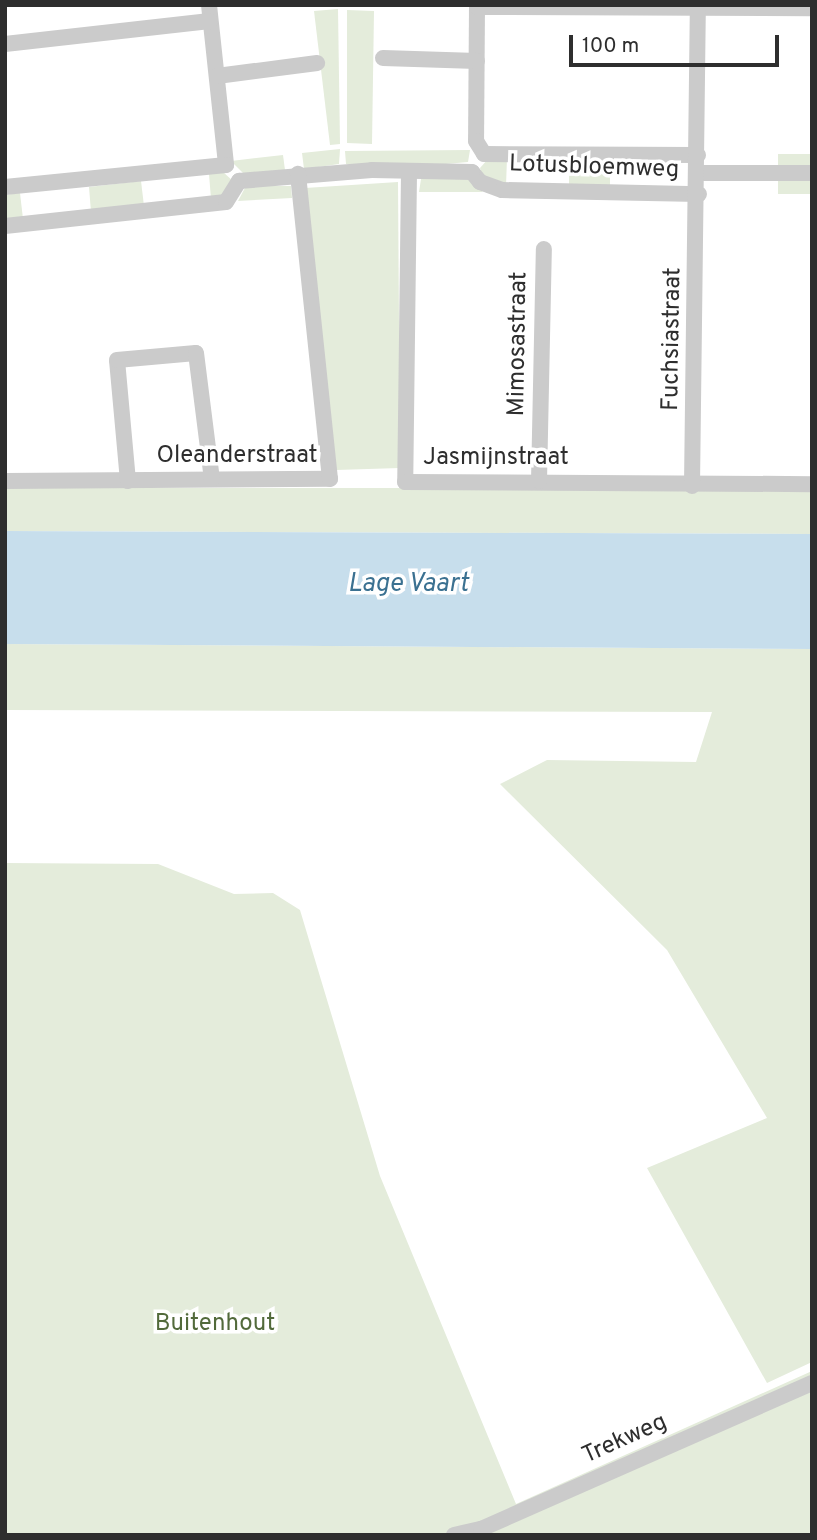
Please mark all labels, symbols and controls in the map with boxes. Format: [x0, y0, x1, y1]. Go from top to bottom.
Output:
scale bar [572, 21, 782, 65]
text: 100 m [582, 33, 639, 60]
street label: Lotusbloemweg [508, 151, 680, 185]
street label: Fuchsiastraat [657, 267, 689, 411]
street label: Mimosastraat [503, 271, 535, 417]
street label: Oleanderstraat [156, 443, 318, 471]
street label: Jasmijnstraat [423, 445, 569, 473]
water label: Lage Vaart [347, 569, 469, 601]
park label: Buitenhout [155, 1311, 275, 1339]
street label: Trekweg [578, 1409, 672, 1471]

